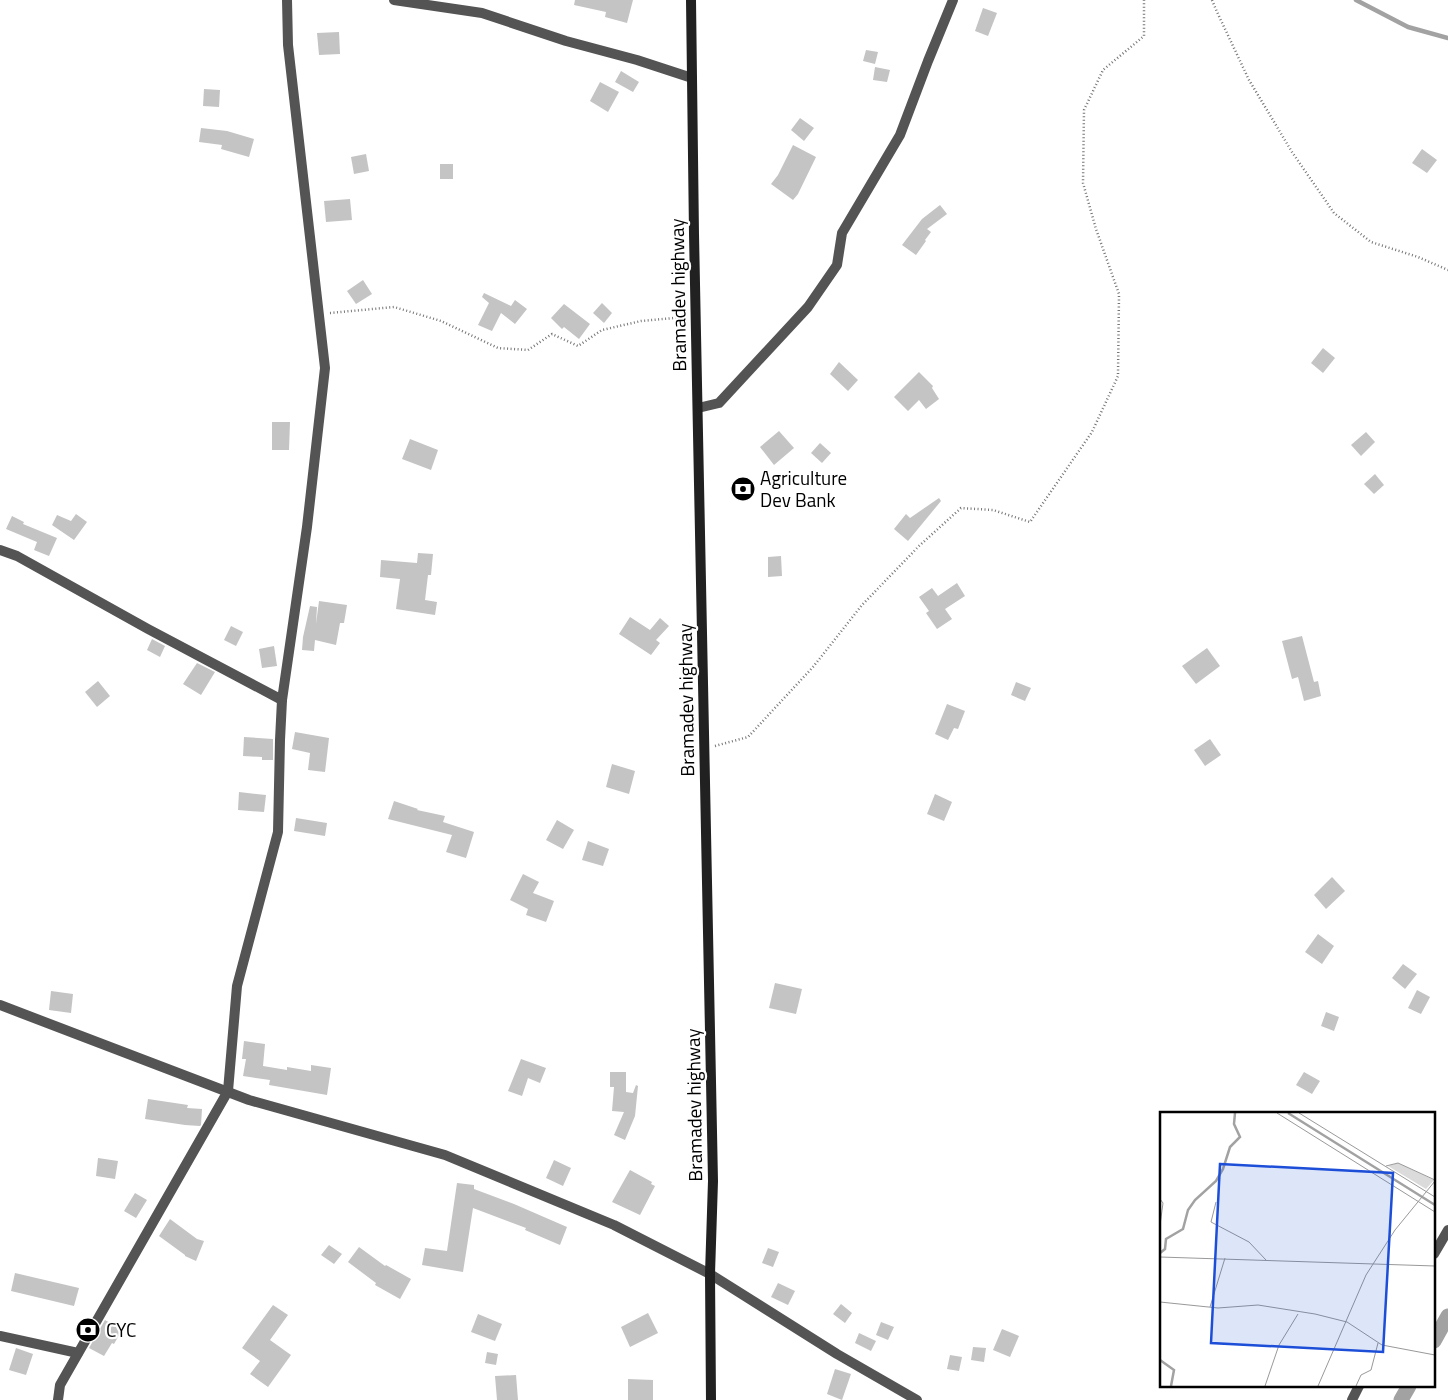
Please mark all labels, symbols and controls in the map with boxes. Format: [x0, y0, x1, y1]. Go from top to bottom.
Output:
street label: Bramadev highway [662, 218, 693, 372]
place label: Agriculture Dev Bank [760, 463, 847, 514]
bank icon: Agriculture Dev Bank [730, 476, 756, 502]
street label: Bramadev highway [670, 623, 701, 777]
street label: Bramadev highway [678, 1028, 709, 1182]
inset map [1160, 1112, 1436, 1388]
place label: CYC [106, 1315, 136, 1344]
bank icon: CYC [75, 1317, 101, 1343]

